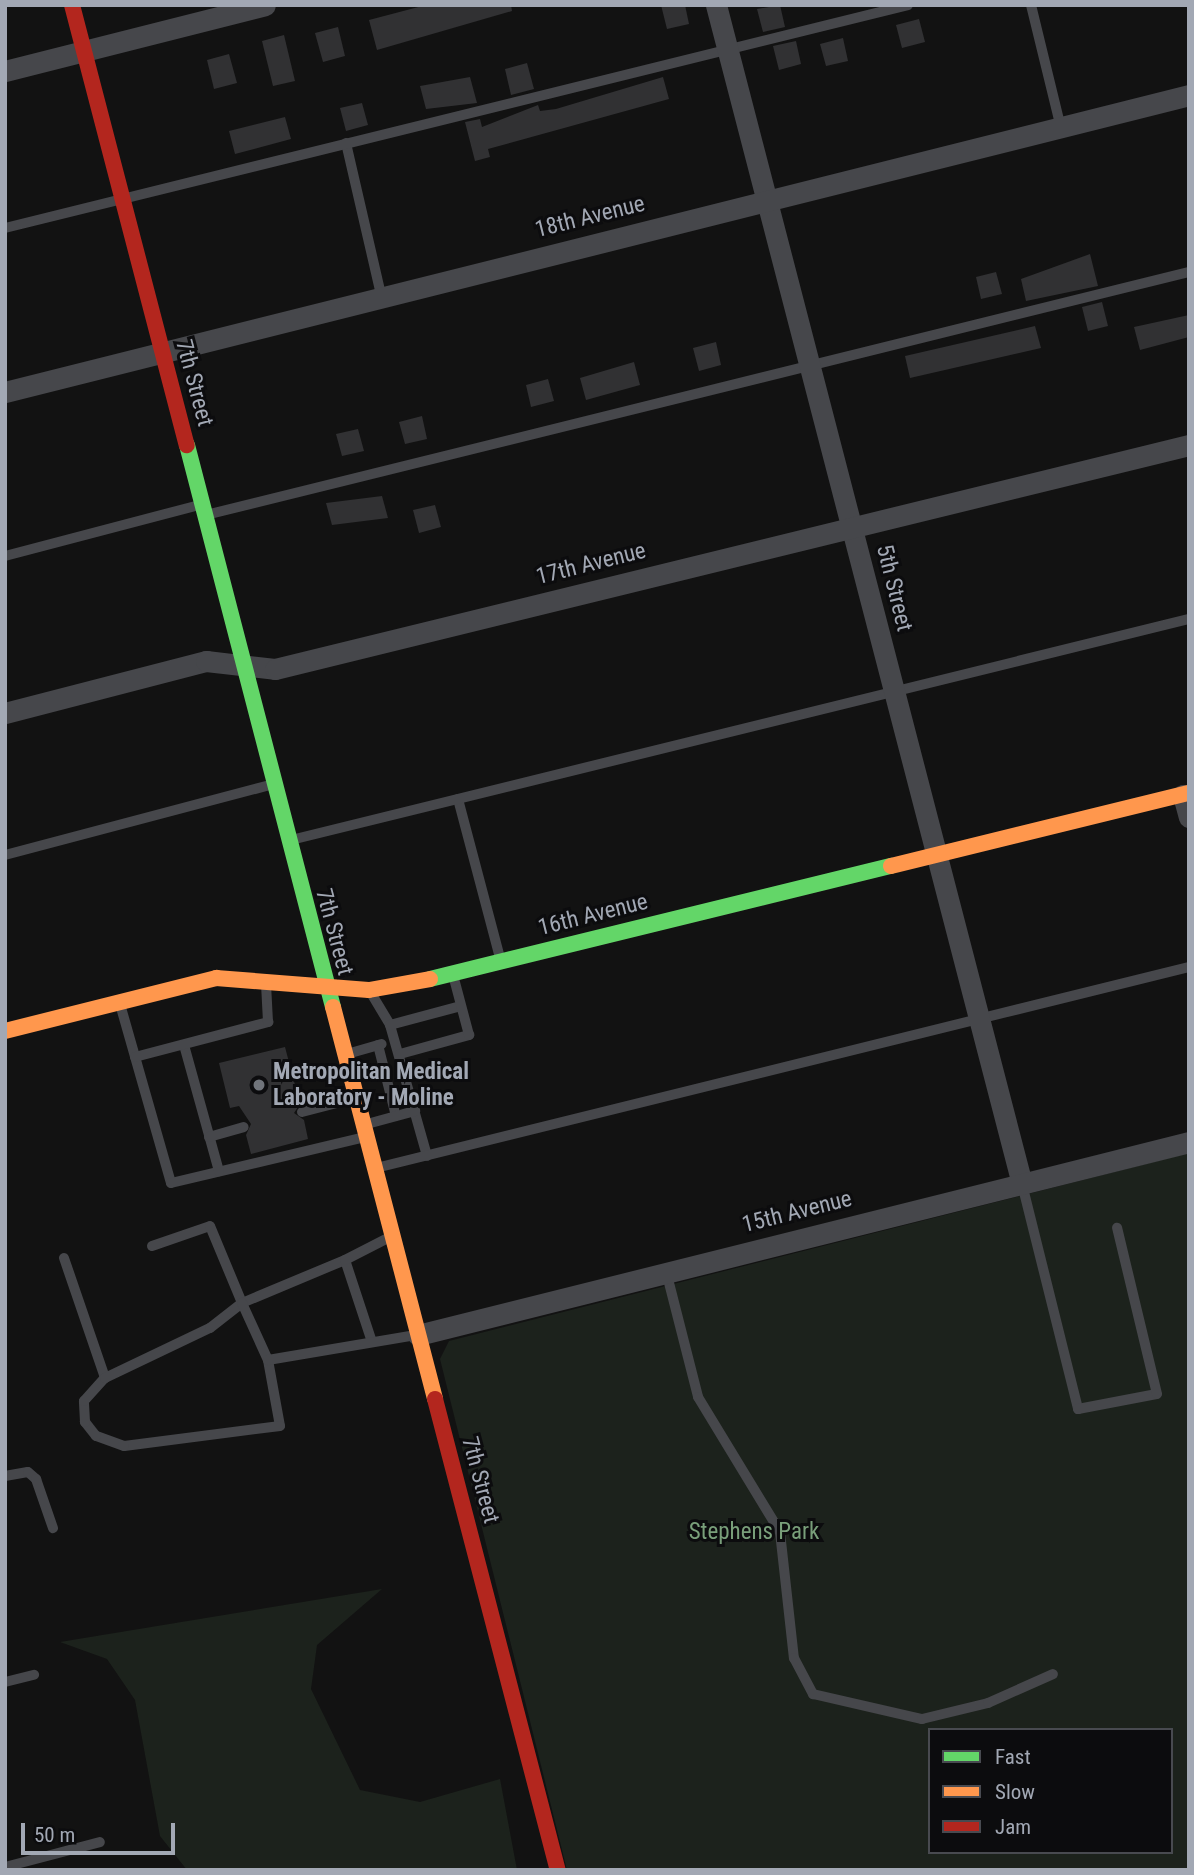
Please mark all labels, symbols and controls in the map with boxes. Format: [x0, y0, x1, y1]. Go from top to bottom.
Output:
street label: 18th Avenue [532, 190, 648, 244]
street label: 7th Street [169, 337, 219, 429]
street label: 17th Avenue [533, 537, 649, 591]
street label: 5th Street [870, 542, 918, 634]
street label: 7th Street [309, 886, 359, 978]
street label: 16th Avenue [535, 888, 651, 942]
place label: Metropolitan Medical Laboratory - Moline [273, 1058, 469, 1112]
marker: Metropolitan Medical Laboratory - Moline [251, 1077, 267, 1093]
street label: 15th Avenue [739, 1185, 855, 1239]
street label: 7th Street [455, 1434, 505, 1526]
park label: Stephens Park [689, 1518, 819, 1546]
legend [928, 1728, 1173, 1854]
text: Fast [995, 1745, 1031, 1769]
text: Slow [995, 1780, 1035, 1804]
scale bar [24, 1808, 178, 1852]
text: Jam [995, 1815, 1031, 1839]
text: 50 m [34, 1823, 75, 1847]

